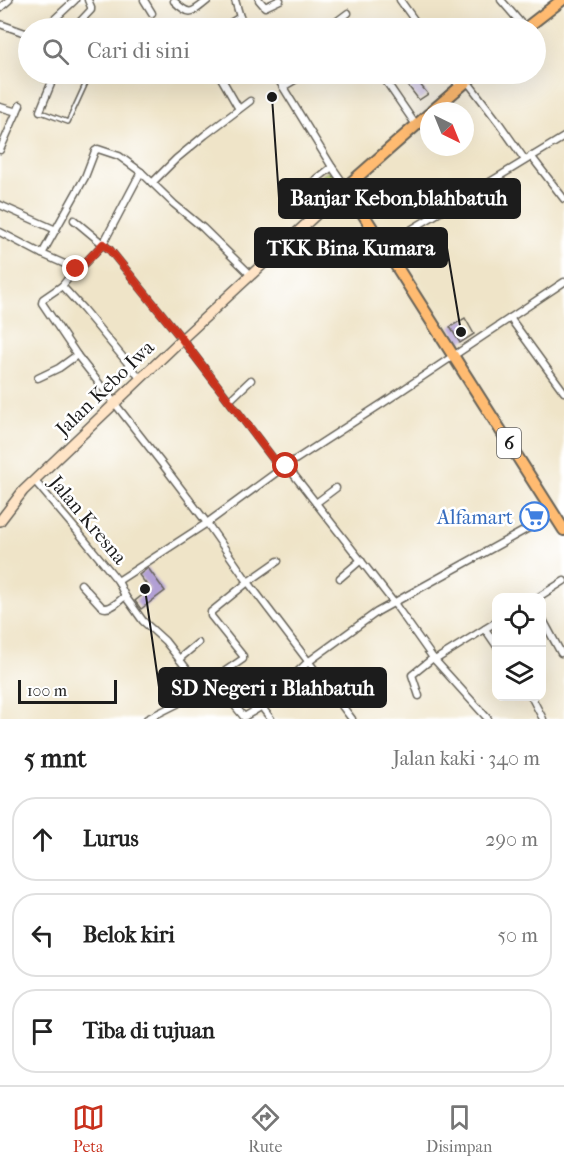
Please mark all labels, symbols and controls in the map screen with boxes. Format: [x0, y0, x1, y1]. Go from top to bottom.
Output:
search box [18, 18, 546, 84]
icon: search [39, 35, 72, 68]
text: Cari di sini [87, 38, 190, 64]
north arrow [420, 102, 474, 156]
callout: Banjar Kebon,blahbatuh [279, 179, 520, 218]
text: Banjar Kebon,blahbatuh [290, 186, 508, 210]
callout: TKK Bina Kumara [255, 228, 447, 267]
text: TKK Bina Kumara [266, 236, 436, 260]
route end [62, 255, 88, 281]
street label: Jalan Kebo Iwa [50, 335, 159, 442]
road number: 6 [497, 428, 521, 458]
route start [272, 452, 298, 478]
street label: Jalan Kresna [43, 470, 132, 569]
supermarket icon: Alfamart [518, 501, 550, 533]
place label: Alfamart [436, 506, 513, 529]
map controls [492, 593, 546, 701]
button: locate [492, 593, 546, 647]
button: layers [492, 647, 546, 701]
callout: SD Negeri 1 Blahbatuh [159, 668, 386, 707]
text: SD Negeri 1 Blahbatuh [171, 676, 375, 700]
scale bar [18, 677, 117, 704]
text: 100 m [27, 681, 67, 700]
text: 5 mnt [24, 743, 87, 774]
text: Jalan kaki · 340 m [393, 747, 540, 770]
icon: ahead [26, 823, 59, 856]
text: Lurus [83, 826, 139, 852]
text: 290 m [485, 828, 538, 851]
icon: left [26, 919, 59, 952]
text: Belok kiri [83, 922, 175, 948]
text: 50 m [497, 924, 538, 947]
icon: arrive [26, 1015, 59, 1048]
text: Tiba di tujuan [83, 1018, 215, 1044]
tab: Peta [72, 1101, 105, 1156]
tab: Rute [248, 1101, 282, 1156]
tab: Disimpan [426, 1101, 492, 1156]

